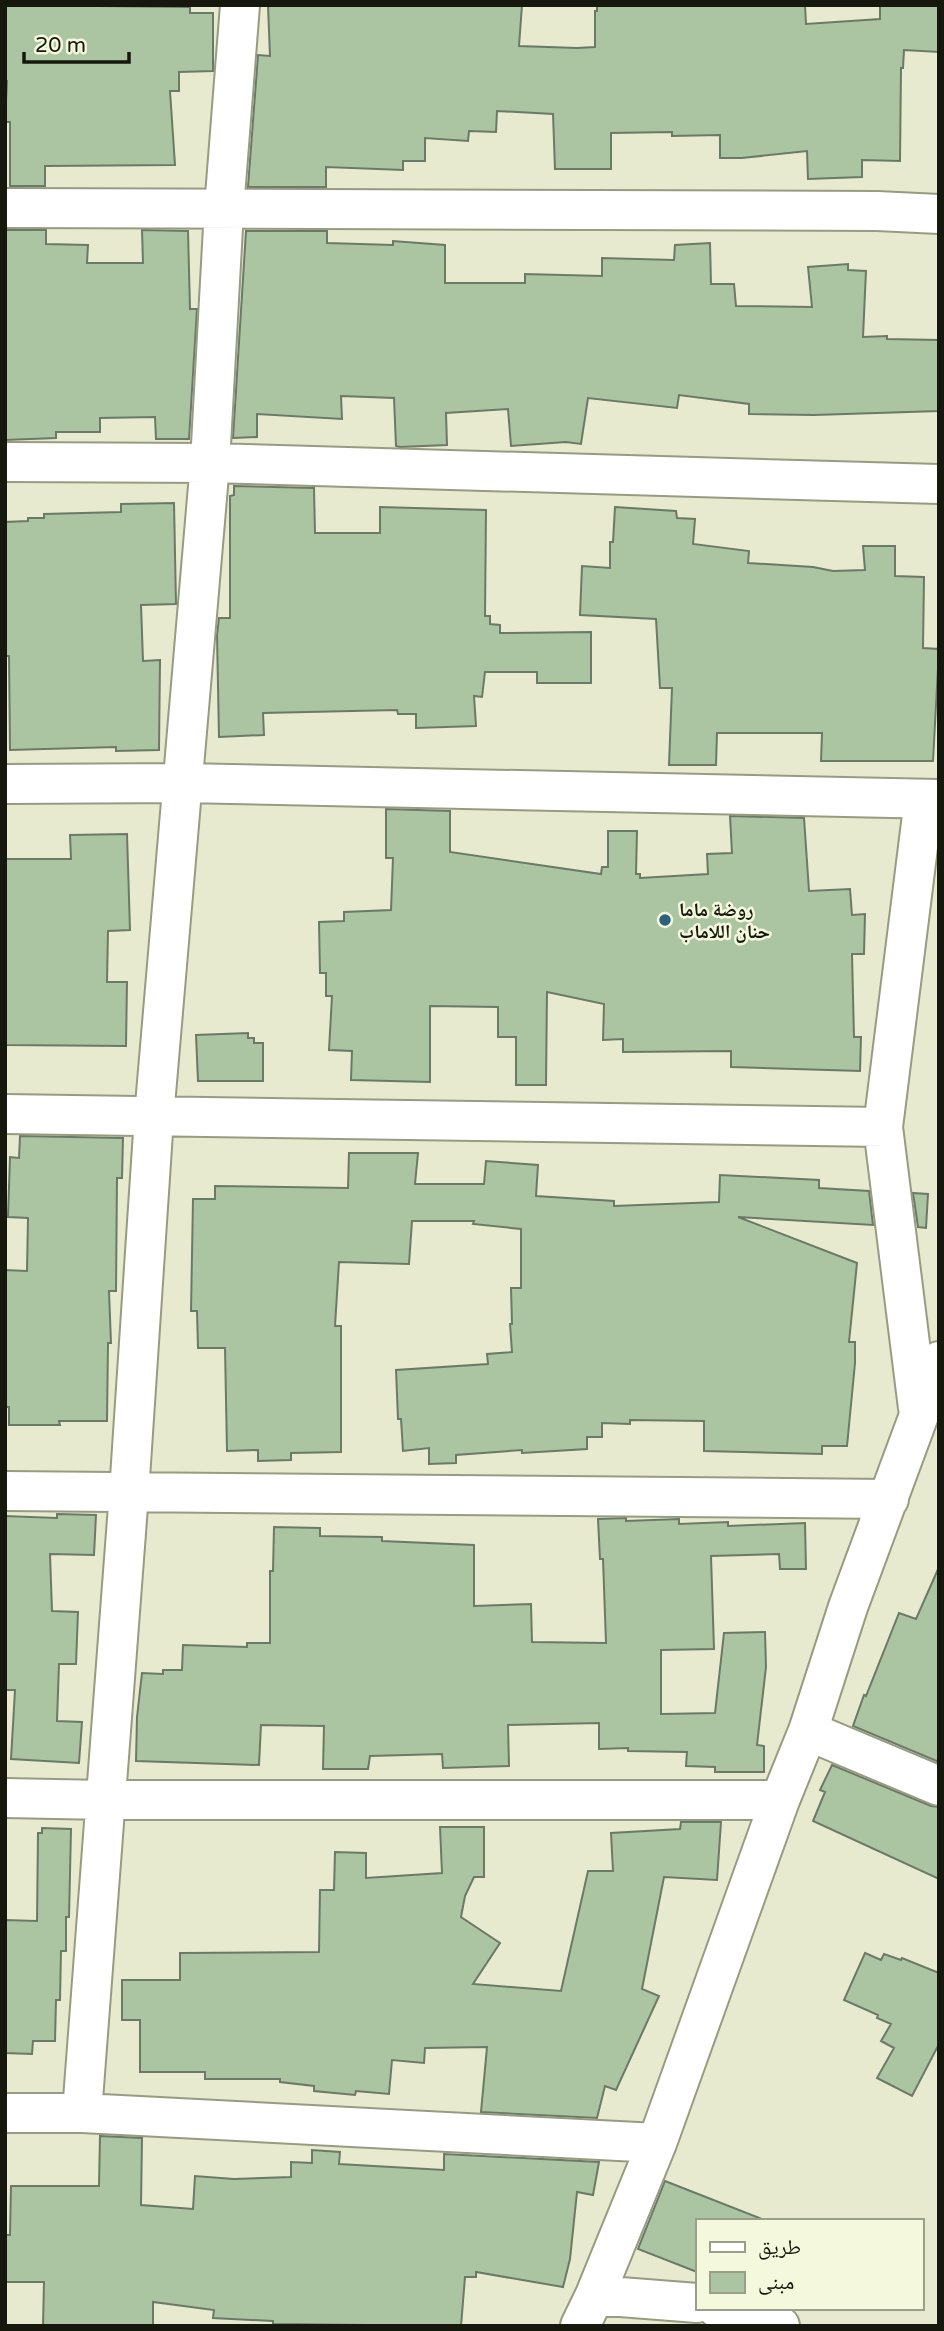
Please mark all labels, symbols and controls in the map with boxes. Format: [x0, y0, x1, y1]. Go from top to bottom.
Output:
scale bar [24, 21, 130, 65]
text: 20 m [35, 33, 86, 58]
place label: روضة ماما حنان اللاماب [679, 899, 770, 943]
marker: روضة ماما حنان اللاماب [657, 912, 673, 928]
legend [696, 2219, 923, 2310]
text: طريق [758, 2235, 801, 2260]
text: مبنى [758, 2270, 794, 2295]

